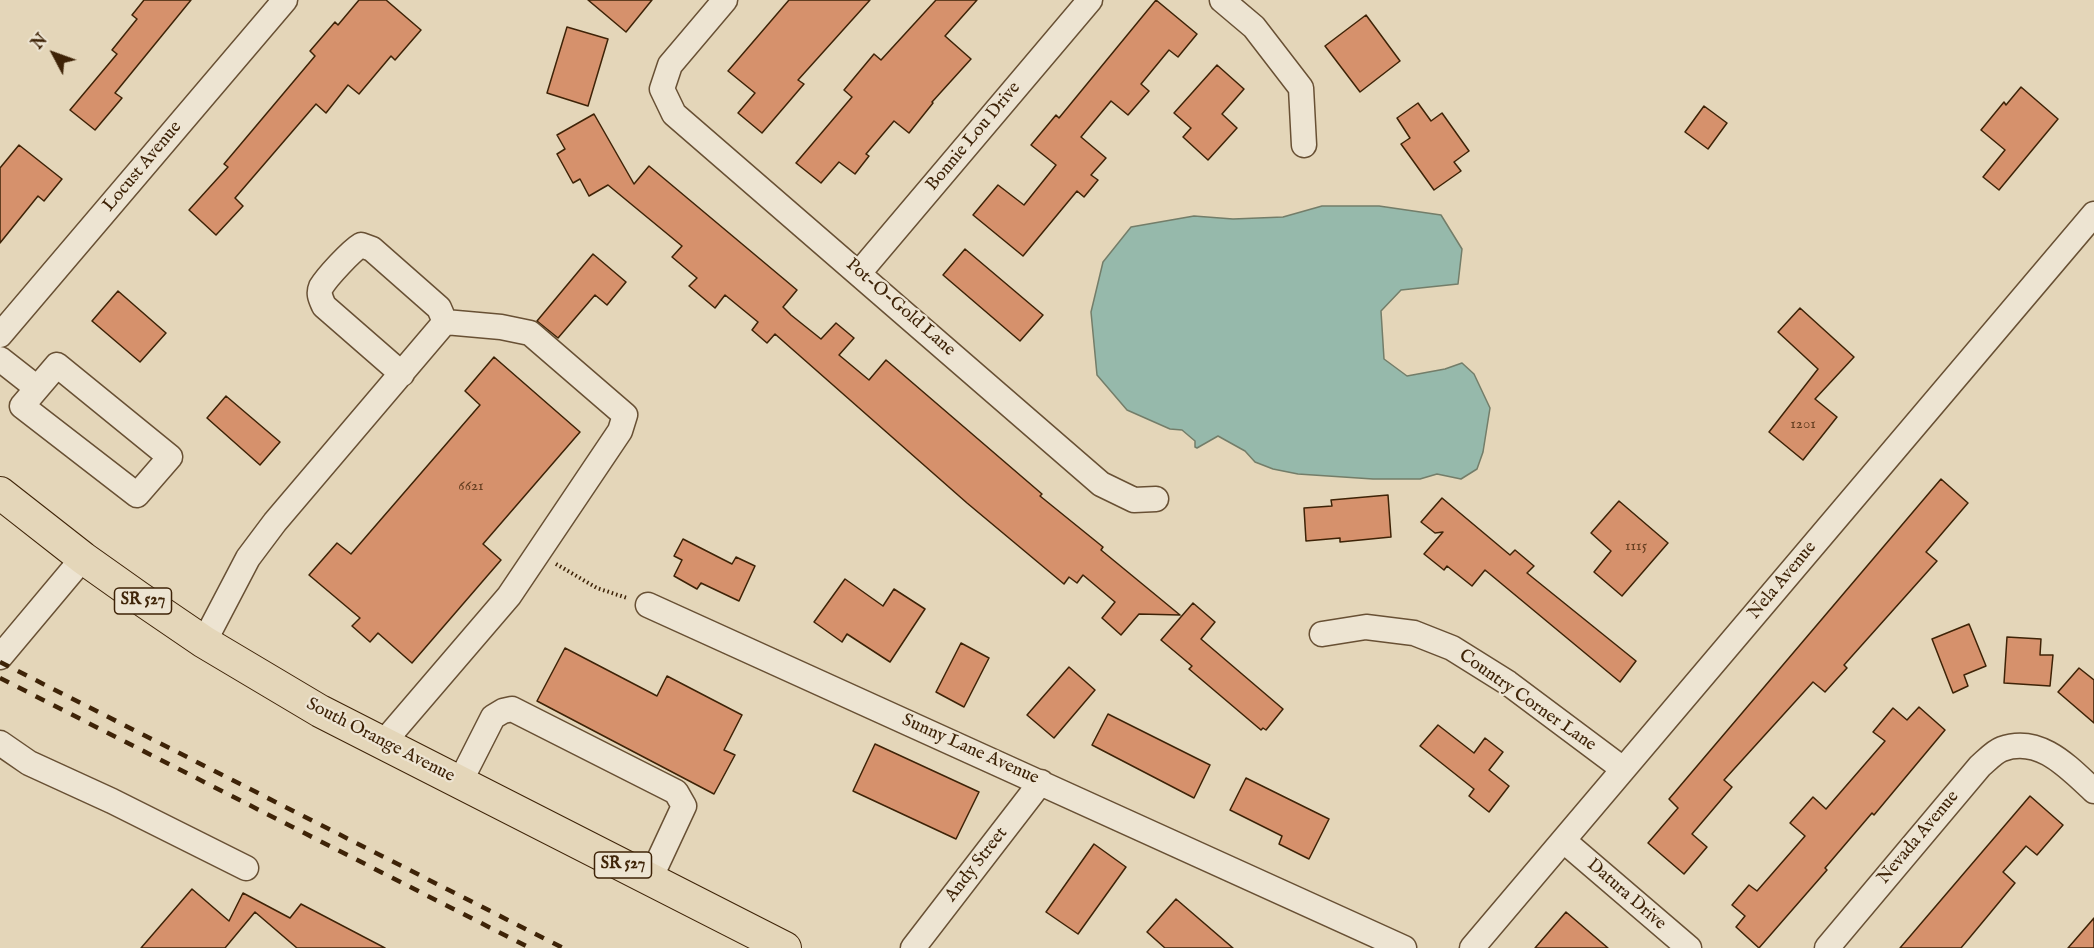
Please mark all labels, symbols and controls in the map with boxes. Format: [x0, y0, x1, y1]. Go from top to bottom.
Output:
north arrow [24, 24, 84, 84]
text: N [28, 30, 53, 54]
street label: Bonnie Lou Drive [922, 78, 1026, 196]
street label: Locust Avenue [99, 117, 187, 217]
street label: Pot-O-Gold Lane [841, 254, 959, 362]
house number: 1201 [1790, 416, 1816, 434]
house number: 6621 [458, 478, 484, 496]
house number: 1115 [1625, 538, 1647, 556]
street label: Nela Avenue [1744, 538, 1822, 624]
road number: SR 527 [114, 588, 172, 614]
street label: Country Corner Lane [1454, 645, 1600, 757]
street label: South Orange Avenue [302, 694, 458, 788]
street label: Sunny Lane Avenue [898, 710, 1042, 790]
street label: Nevada Avenue [1874, 787, 1964, 889]
street label: Andy Street [941, 823, 1013, 907]
road number: SR 527 [594, 852, 652, 878]
street label: Datura Drive [1582, 855, 1670, 935]

